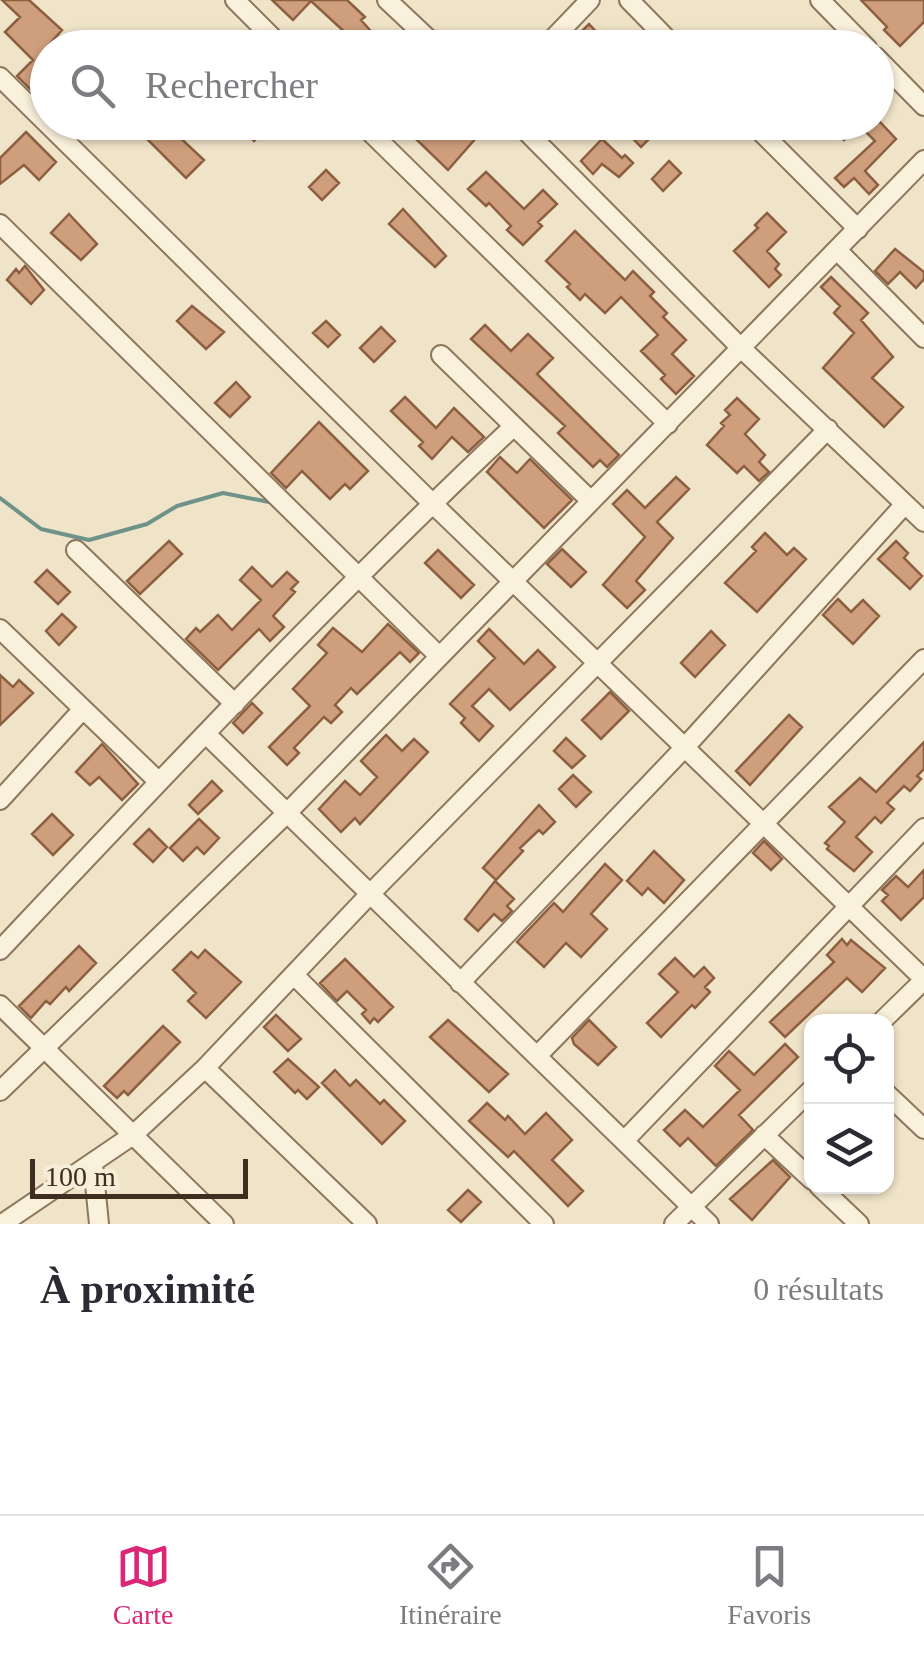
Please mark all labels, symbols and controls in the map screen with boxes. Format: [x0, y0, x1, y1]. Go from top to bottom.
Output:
search box [30, 30, 894, 140]
icon: search [65, 58, 120, 113]
text: Rechercher [145, 64, 318, 106]
map controls [804, 1014, 894, 1194]
button: locate [804, 1014, 894, 1104]
button: layers [804, 1104, 894, 1194]
scale bar [30, 1154, 248, 1198]
text: 100 m [45, 1161, 116, 1192]
text: À proximité [40, 1266, 255, 1312]
text: 0 résultats [753, 1271, 884, 1307]
tab: Carte [113, 1539, 173, 1631]
tab: Itinéraire [399, 1539, 502, 1631]
tab: Favoris [727, 1539, 811, 1631]

